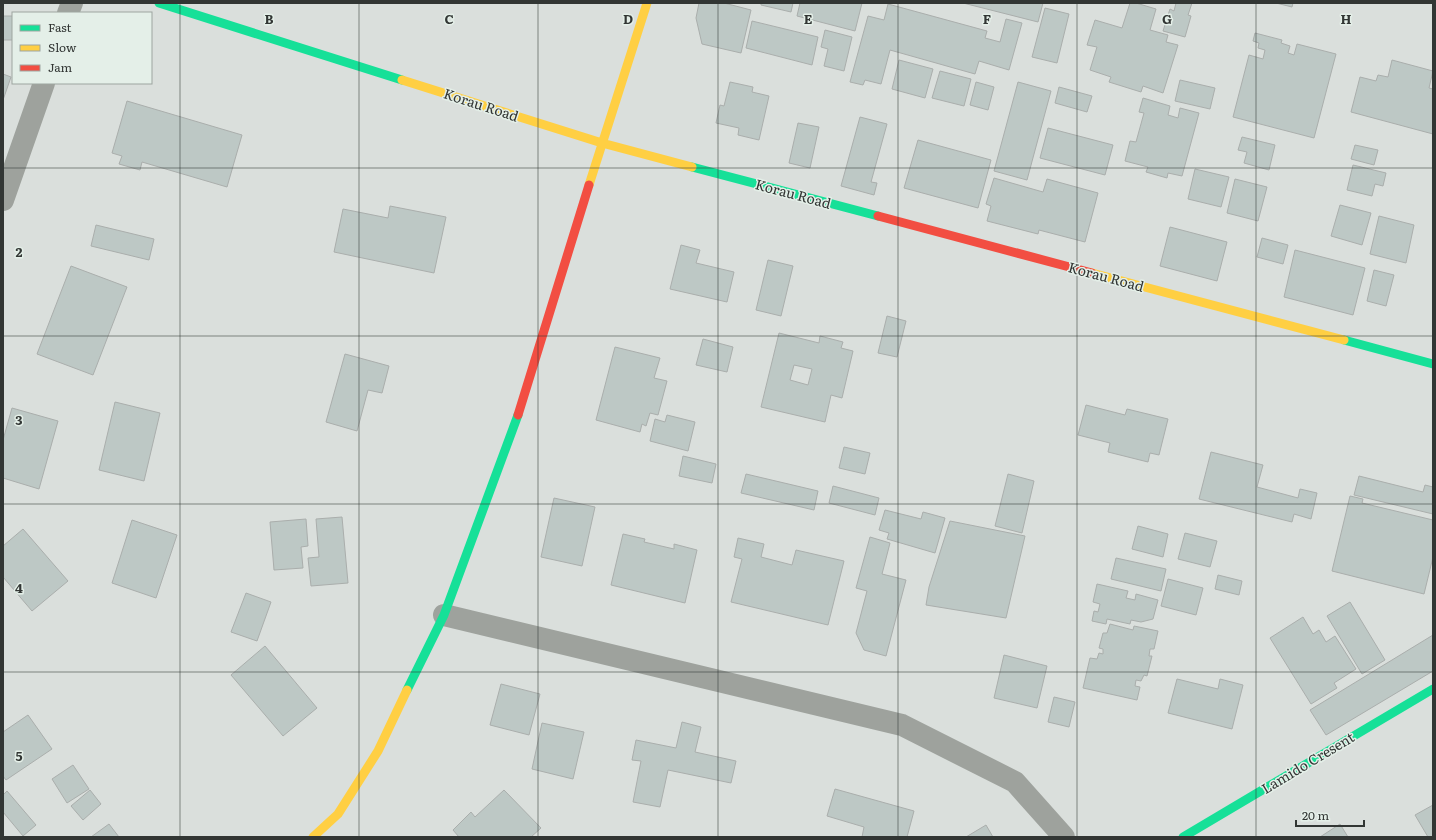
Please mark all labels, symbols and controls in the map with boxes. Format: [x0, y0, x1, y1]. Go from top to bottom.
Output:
text: B [265, 9, 274, 28]
text: C [444, 9, 454, 28]
text: D [623, 9, 633, 28]
text: E [804, 9, 813, 28]
text: F [983, 9, 991, 28]
text: G [1162, 9, 1172, 28]
text: H [1341, 9, 1352, 28]
legend [12, 12, 152, 84]
text: Fast [48, 18, 72, 36]
text: Slow [48, 38, 77, 56]
text: Jam [48, 58, 73, 76]
street label: Korau Road [441, 83, 522, 126]
street label: Korau Road [753, 173, 834, 213]
text: 2 [16, 242, 23, 261]
street label: Korau Road [1066, 256, 1147, 296]
text: 3 [15, 410, 23, 429]
text: 4 [15, 578, 23, 597]
street label: Lamido Cresent [1257, 726, 1358, 798]
text: 5 [15, 746, 23, 765]
scale bar [1296, 802, 1364, 828]
text: 20 m [1302, 806, 1329, 824]

